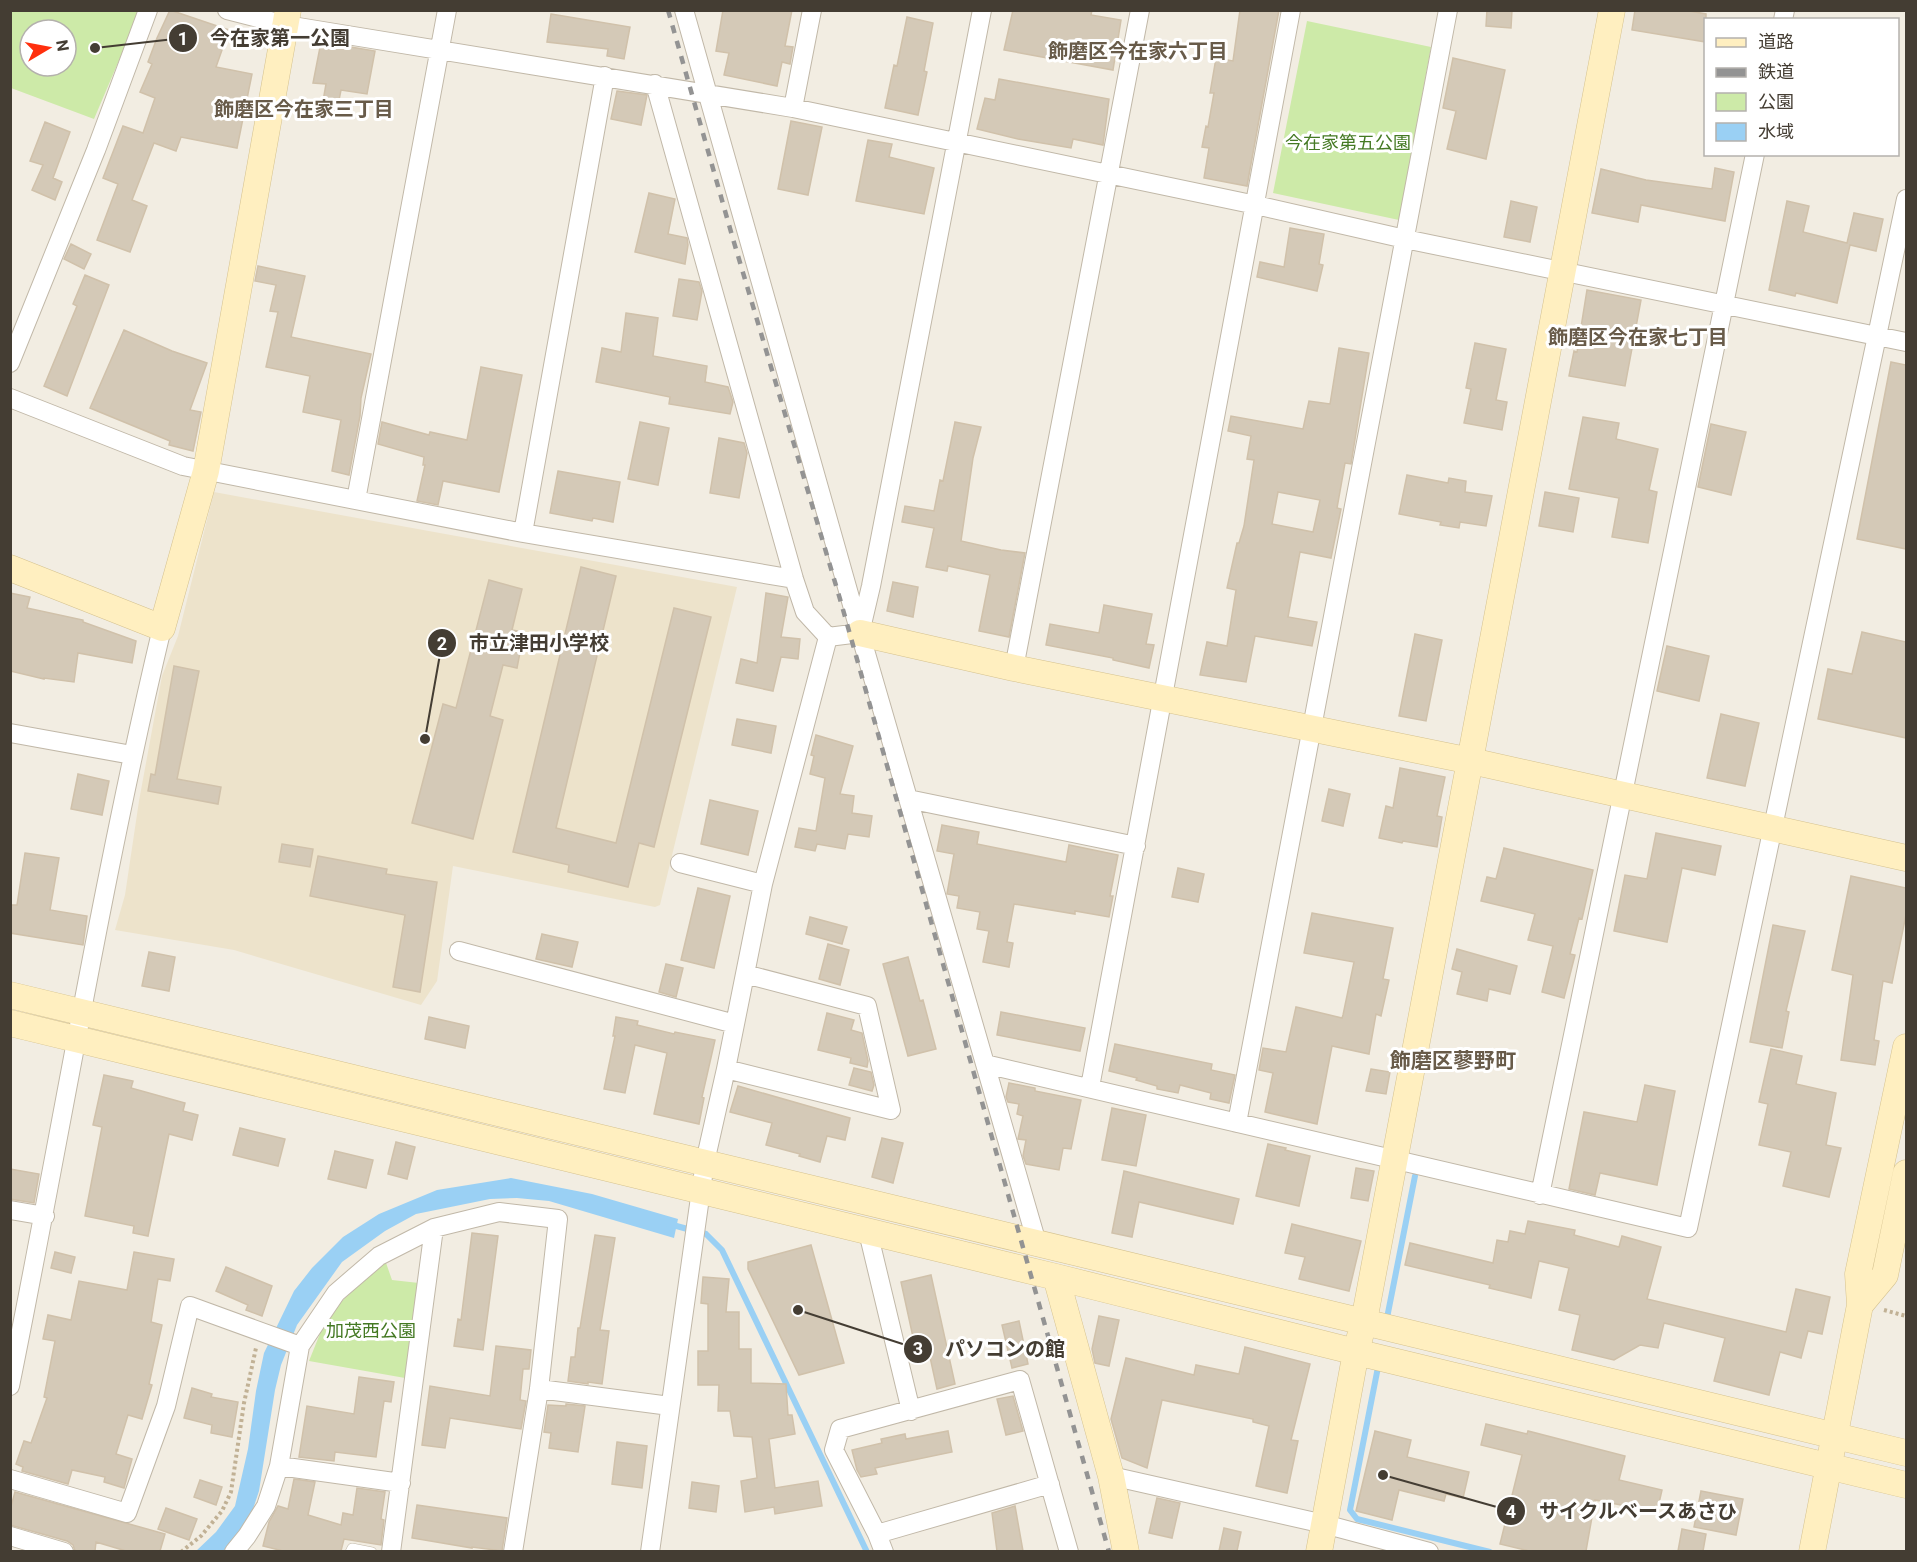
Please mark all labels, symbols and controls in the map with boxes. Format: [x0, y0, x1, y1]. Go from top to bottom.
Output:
north arrow [18, 18, 78, 78]
legend [1704, 18, 1899, 156]
callout: 今在家第一公園 [168, 19, 362, 57]
text: 今在家第一公園 [210, 26, 350, 50]
text: 1 [178, 28, 188, 49]
text: 道路 [1758, 31, 1794, 52]
text: N [52, 38, 73, 53]
district label: 飾磨区今在家六丁目 [1048, 39, 1228, 63]
text: 鉄道 [1758, 61, 1794, 82]
text: 公園 [1758, 91, 1794, 112]
district label: 飾磨区今在家三丁目 [214, 97, 394, 121]
text: 水域 [1758, 121, 1794, 142]
park label: 今在家第五公園 [1285, 132, 1411, 153]
district label: 飾磨区今在家七丁目 [1548, 325, 1728, 349]
callout: 市立津田小学校 [427, 624, 621, 662]
text: 市立津田小学校 [469, 631, 609, 655]
text: 2 [437, 633, 447, 654]
district label: 飾磨区蓼野町 [1390, 1049, 1516, 1073]
park label: 加茂西公園 [326, 1320, 416, 1341]
callout: パソコンの館 [903, 1330, 1077, 1368]
text: パソコンの館 [945, 1337, 1065, 1361]
text: 3 [913, 1338, 923, 1359]
callout: サイクルベースあさひ [1496, 1492, 1750, 1530]
text: サイクルベースあさひ [1539, 1499, 1737, 1523]
text: 4 [1506, 1501, 1516, 1522]

